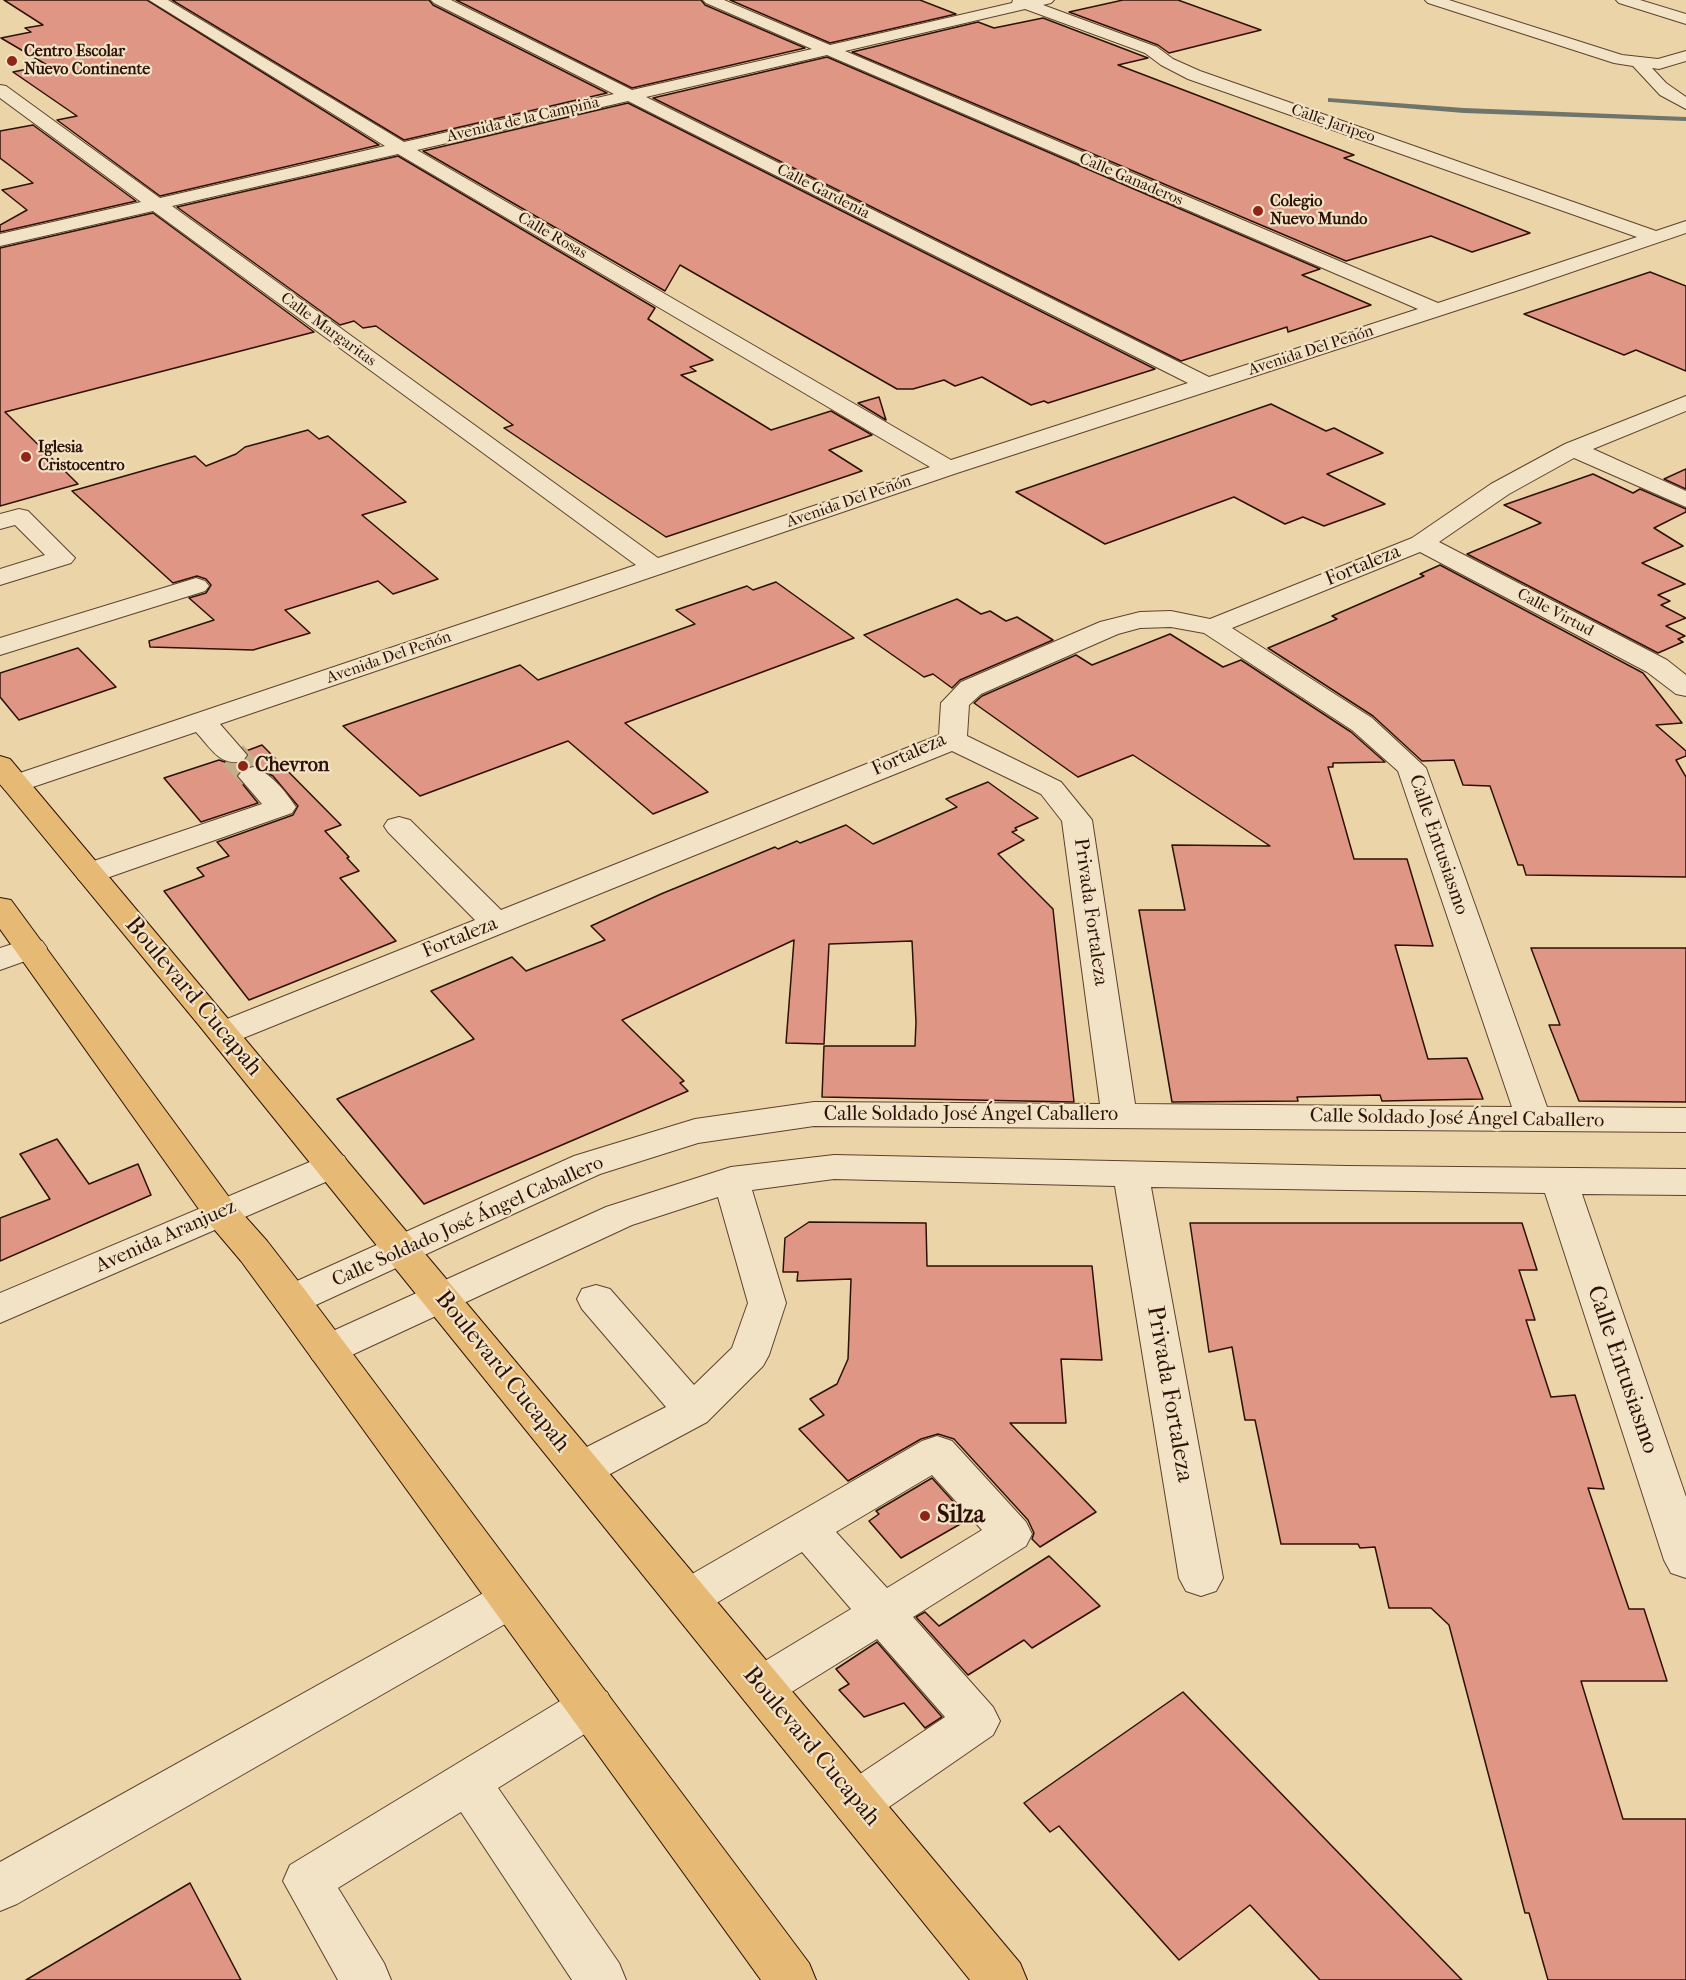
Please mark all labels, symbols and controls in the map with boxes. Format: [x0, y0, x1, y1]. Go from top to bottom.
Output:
place label: Centro Escolar Nuevo Continente [24, 42, 150, 80]
marker: Centro Escolar Nuevo Continente [5, 54, 19, 68]
street label: Avenida de la Campiña [445, 93, 601, 147]
street label: Calle Jaripeo [1288, 101, 1378, 147]
street label: Calle Ganaderos [1076, 149, 1186, 211]
street label: Calle Gardenia [773, 160, 873, 224]
place label: Colegio Nuevo Mundo [1270, 192, 1367, 230]
marker: Colegio Nuevo Mundo [1251, 204, 1265, 218]
street label: Calle Rosas [514, 208, 590, 264]
street label: Calle Margaritas [276, 289, 380, 371]
street label: Avenida Del Peñón [1246, 322, 1376, 380]
place label: Iglesia Cristocentro [38, 438, 125, 476]
marker: Iglesia Cristocentro [19, 450, 33, 464]
street label: Avenida Del Peñón [784, 472, 914, 532]
street label: Fortaleza [1322, 540, 1404, 592]
street label: Calle Virtud [1514, 585, 1596, 641]
street label: Avenida Del Peñón [324, 628, 454, 688]
street label: Fortaleza [868, 728, 950, 782]
place label: Chevron [255, 754, 329, 778]
marker: Chevron [236, 759, 250, 773]
street label: Calle Entusiasmo [1403, 772, 1473, 918]
street label: Privada Fortaleza [1068, 837, 1112, 987]
street label: Boulevard Cucapah [118, 911, 268, 1083]
street label: Fortaleza [419, 912, 501, 964]
street label: Calle Soldado José Ángel Caballero [824, 1103, 1118, 1127]
street label: Calle Soldado José Ángel Caballero [1310, 1104, 1604, 1134]
street label: Calle Soldado José Ángel Caballero [329, 1151, 607, 1293]
street label: Avenida Aranjuez [92, 1195, 240, 1279]
street label: Calle Entusiasmo [1580, 1282, 1664, 1458]
street label: Boulevard Cucapah [428, 1286, 576, 1458]
street label: Privada Fortaleza [1139, 1304, 1199, 1484]
place label: Silza [937, 1502, 985, 1530]
marker: Silza [918, 1509, 932, 1523]
street label: Boulevard Cucapah [736, 1661, 886, 1833]

